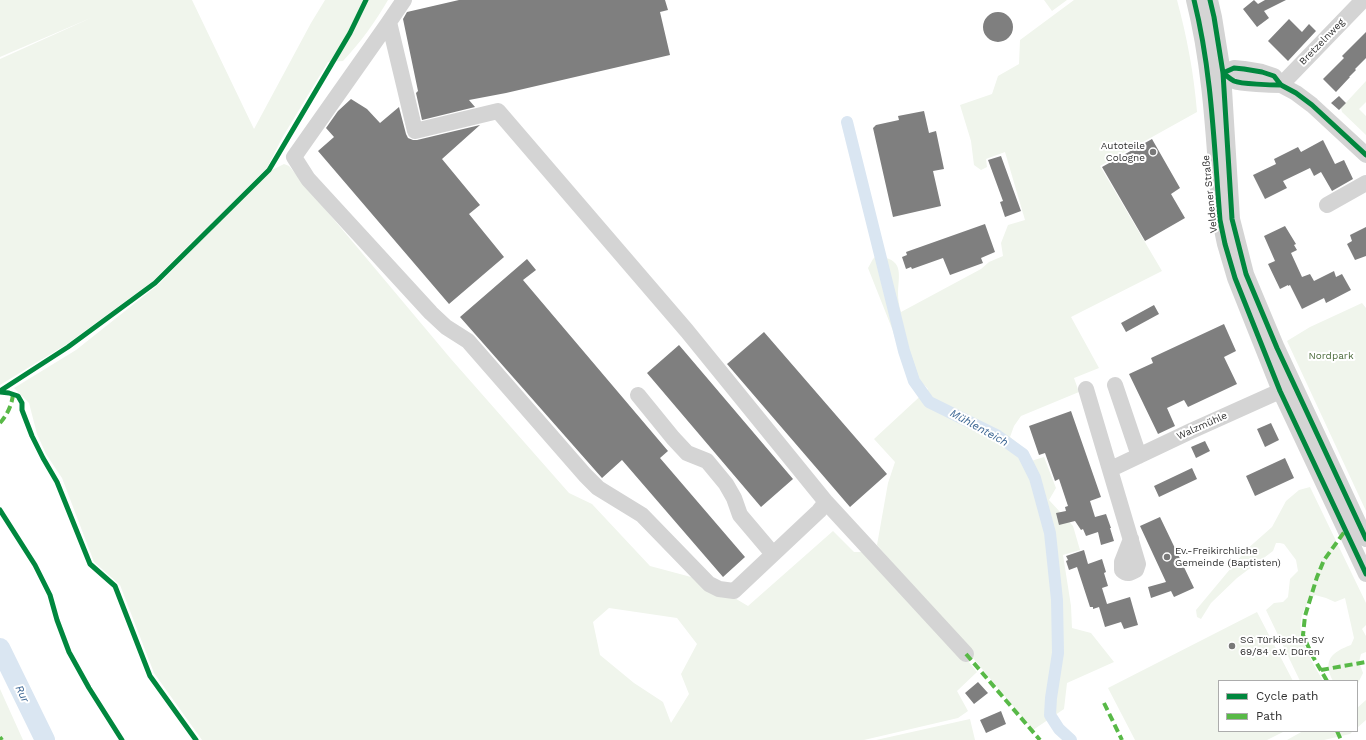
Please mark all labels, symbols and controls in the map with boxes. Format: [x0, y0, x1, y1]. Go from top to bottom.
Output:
street label: Bretzelnweg [1297, 16, 1347, 68]
place label: Autoteile Cologne [1101, 140, 1145, 164]
marker: Autoteile Cologne [1148, 147, 1158, 157]
street label: Veldener Straße [1200, 154, 1220, 234]
park label: Nordpark [1308, 350, 1354, 362]
water label: Mühlenteich [948, 407, 1010, 449]
street label: Walzmühle [1175, 410, 1229, 442]
place label: Ev.-Freikirchliche Gemeinde (Baptisten) [1175, 545, 1281, 568]
marker: Ev.-Freikirchliche Gemeinde (Baptisten) [1162, 552, 1172, 562]
place label: SG Türkischer SV 69/84 e.V. Düren [1240, 634, 1324, 658]
marker: SG Türkischer SV 69/84 e.V. Düren [1227, 641, 1237, 651]
legend [1218, 680, 1358, 732]
water label: Rur [12, 683, 32, 705]
text: Cycle path [1256, 689, 1318, 703]
text: Path [1256, 709, 1282, 723]

